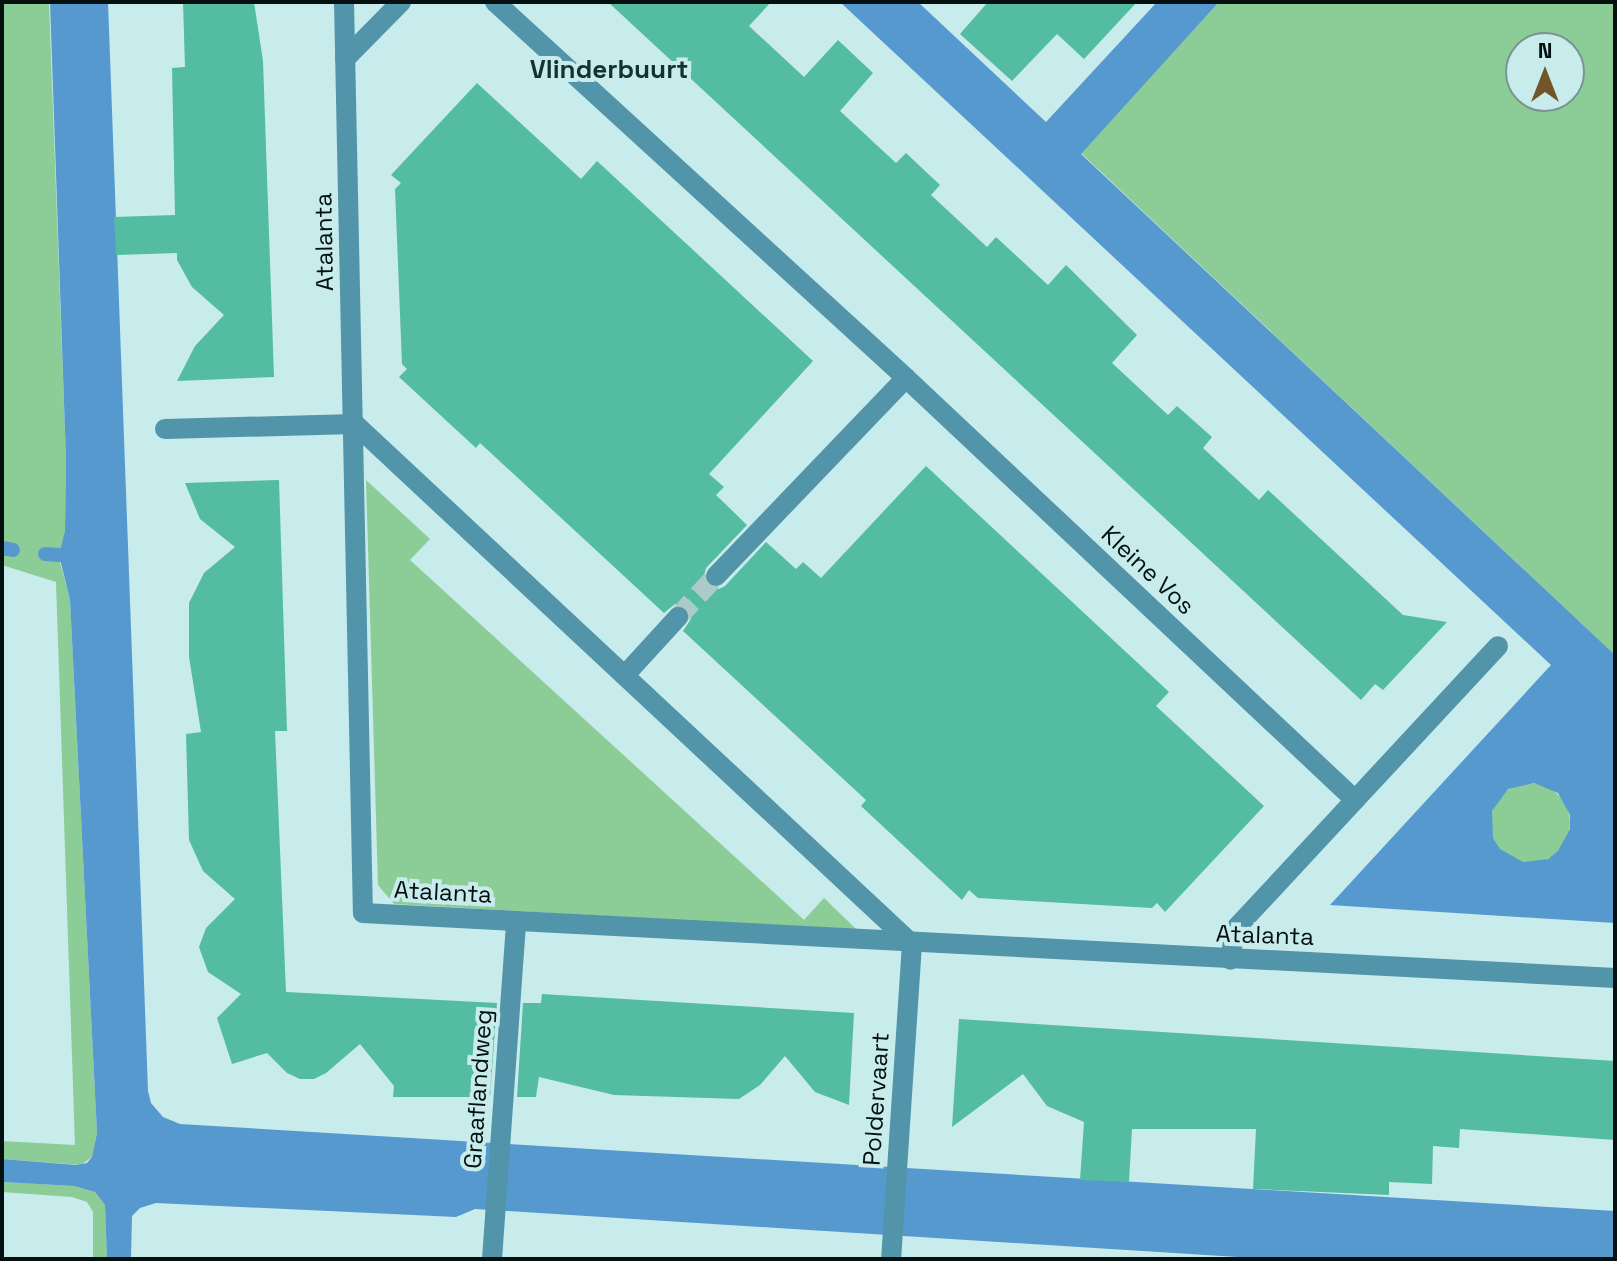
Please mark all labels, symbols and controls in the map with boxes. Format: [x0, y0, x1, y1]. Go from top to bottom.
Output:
north arrow [1505, 32, 1585, 112]
text: N [1538, 36, 1552, 64]
district label: Vlinderbuurt [530, 54, 688, 86]
street label: Atalanta [309, 193, 339, 291]
street label: Kleine Vos [1095, 520, 1201, 620]
street label: Atalanta [393, 875, 493, 909]
street label: Atalanta [1215, 919, 1315, 951]
street label: Graaflandweg [458, 1008, 498, 1170]
street label: Poldervaart [857, 1031, 895, 1167]

